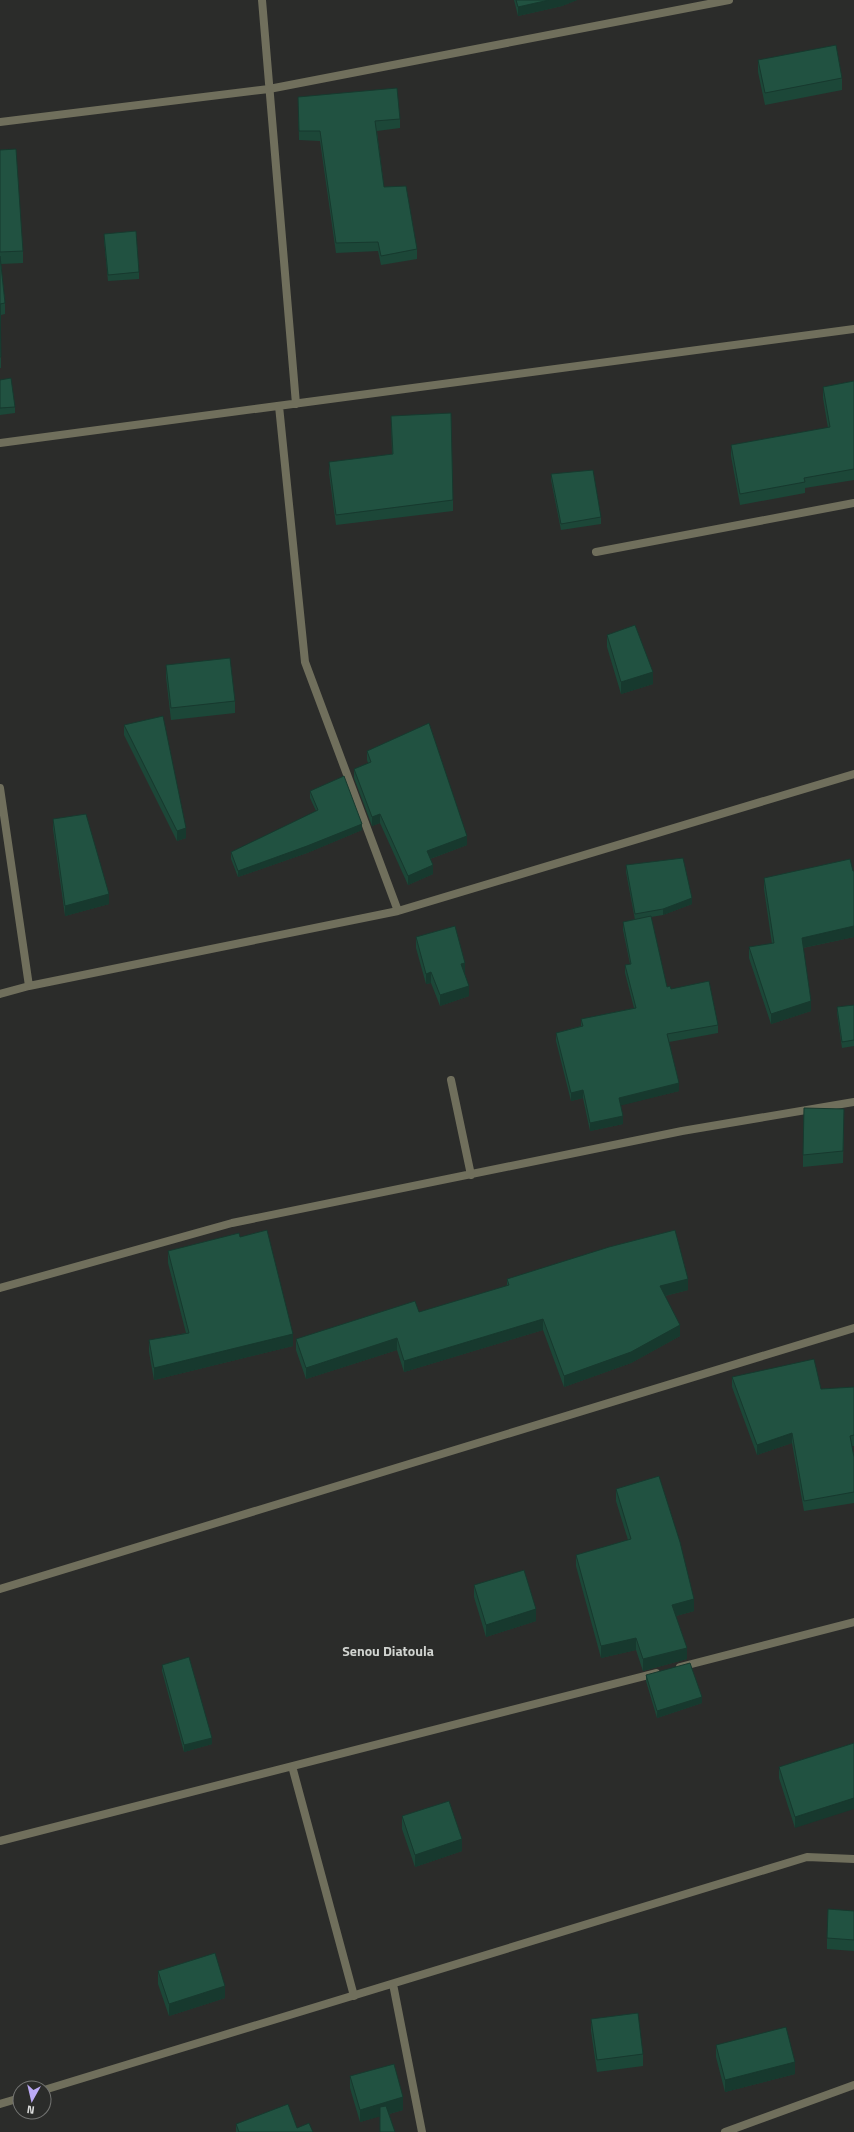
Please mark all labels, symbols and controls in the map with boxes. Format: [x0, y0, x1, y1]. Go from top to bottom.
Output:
district label: Senou Diatoula [342, 1640, 434, 1661]
north arrow [12, 2080, 52, 2120]
text: N [26, 2101, 35, 2118]

